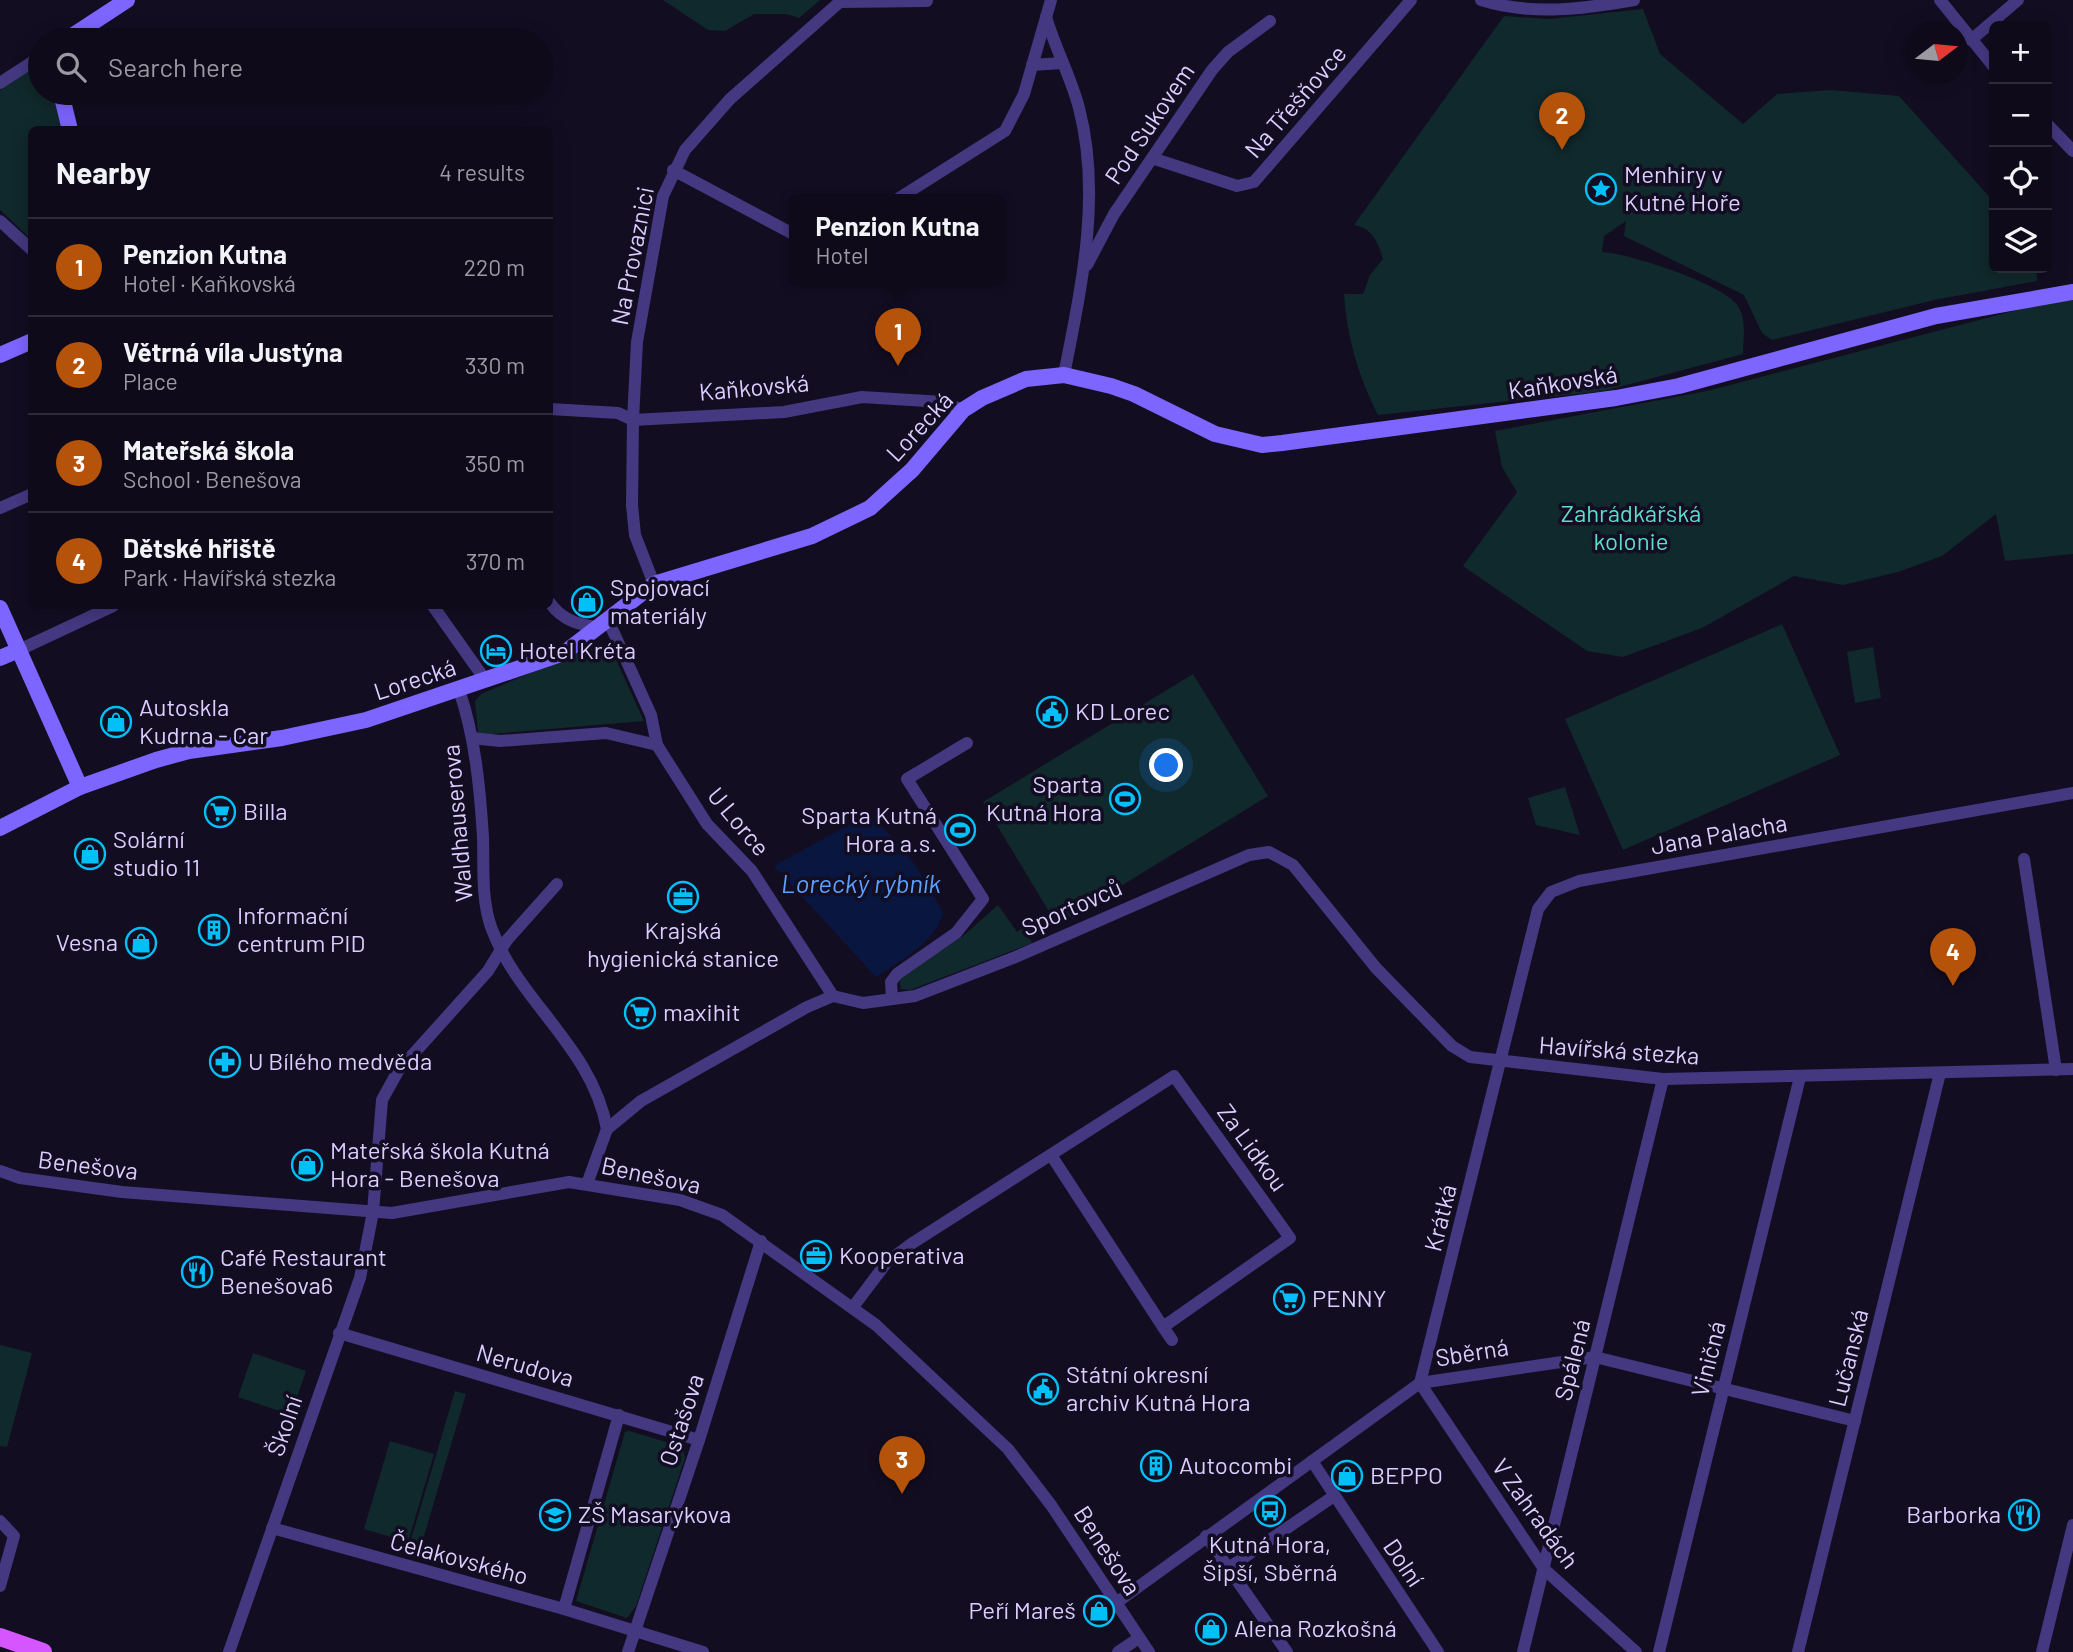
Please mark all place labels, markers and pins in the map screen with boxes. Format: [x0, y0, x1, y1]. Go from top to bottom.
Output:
pin: 2 [1539, 92, 1585, 150]
place label: Menhiry v Kutné Hoře [1624, 159, 1741, 216]
place icon: Menhiry v Kutné Hoře [1584, 172, 1618, 206]
pin: 1 [875, 308, 921, 366]
place label: Spojovací materiály [610, 572, 710, 629]
shop icon: Spojovací materiály [570, 585, 604, 619]
hotel icon: Hotel Kréta [479, 634, 513, 668]
place label: Hotel Kréta [519, 635, 636, 664]
place label: Autoskla Kudrna - Car [139, 692, 268, 749]
public building icon: KD Lorec [1035, 695, 1069, 729]
place label: KD Lorec [1075, 696, 1170, 725]
shop icon: Autoskla Kudrna - Car [99, 705, 133, 739]
place label: Sparta Kutná Hora [986, 769, 1102, 826]
sports icon: Sparta Kutná Hora [1108, 782, 1142, 816]
supermarket icon: Billa [203, 795, 237, 829]
place label: Billa [243, 796, 287, 825]
place label: Sparta Kutná Hora a.s. [801, 800, 937, 857]
sports icon: Sparta Kutná Hora a.s. [943, 813, 977, 847]
place label: Solární studio 11 [113, 824, 200, 881]
shop icon: Solární studio 11 [73, 837, 107, 871]
office icon: Krajská hygienická stanice [666, 880, 700, 914]
place label: Informační centrum PID [237, 900, 365, 957]
building icon: Informační centrum PID [197, 913, 231, 947]
place label: Krajská hygienická stanice [587, 915, 779, 972]
shop icon: Vesna [124, 926, 158, 960]
place label: Vesna [56, 927, 118, 956]
pin: 4 [1930, 928, 1976, 986]
supermarket icon: maxihit [623, 996, 657, 1030]
place label: maxihit [663, 997, 740, 1026]
pharmacy icon: U Bílého medvěda [208, 1045, 242, 1079]
place label: U Bílého medvěda [248, 1046, 432, 1075]
place label: Mateřská škola Kutná Hora - Benešova [330, 1135, 550, 1192]
shop icon: Mateřská škola Kutná Hora - Benešova [290, 1148, 324, 1182]
office icon: Kooperativa [799, 1239, 833, 1273]
place label: Kooperativa [839, 1240, 964, 1269]
place label: Café Restaurant Benešova6 [220, 1242, 387, 1299]
restaurant icon: Café Restaurant Benešova6 [180, 1255, 214, 1289]
supermarket icon: PENNY [1272, 1282, 1306, 1316]
place label: PENNY [1312, 1283, 1386, 1312]
place label: Státní okresní archiv Kutná Hora [1066, 1359, 1251, 1416]
public building icon: Státní okresní archiv Kutná Hora [1026, 1372, 1060, 1406]
pin: 3 [879, 1436, 925, 1494]
building icon: Autocombi [1139, 1449, 1173, 1483]
place label: Autocombi [1179, 1450, 1292, 1479]
shop icon: BEPPO [1330, 1459, 1364, 1493]
place label: BEPPO [1370, 1460, 1443, 1489]
bus stop icon: Kutná Hora, Šipší, Sběrná [1253, 1494, 1287, 1528]
school or university icon: ZŠ Masarykova [538, 1498, 572, 1532]
restaurant icon: Barborka [2007, 1498, 2041, 1532]
place label: ZŠ Masarykova [578, 1499, 731, 1528]
place label: Barborka [1906, 1499, 2001, 1528]
place label: Kutná Hora, Šipší, Sběrná [1203, 1529, 1337, 1586]
shop icon: Peří Mareš [1082, 1594, 1116, 1628]
place label: Peří Mareš [969, 1595, 1076, 1624]
shop icon: Alena Rozkošná [1194, 1612, 1228, 1646]
place label: Alena Rozkošná [1234, 1613, 1397, 1642]

